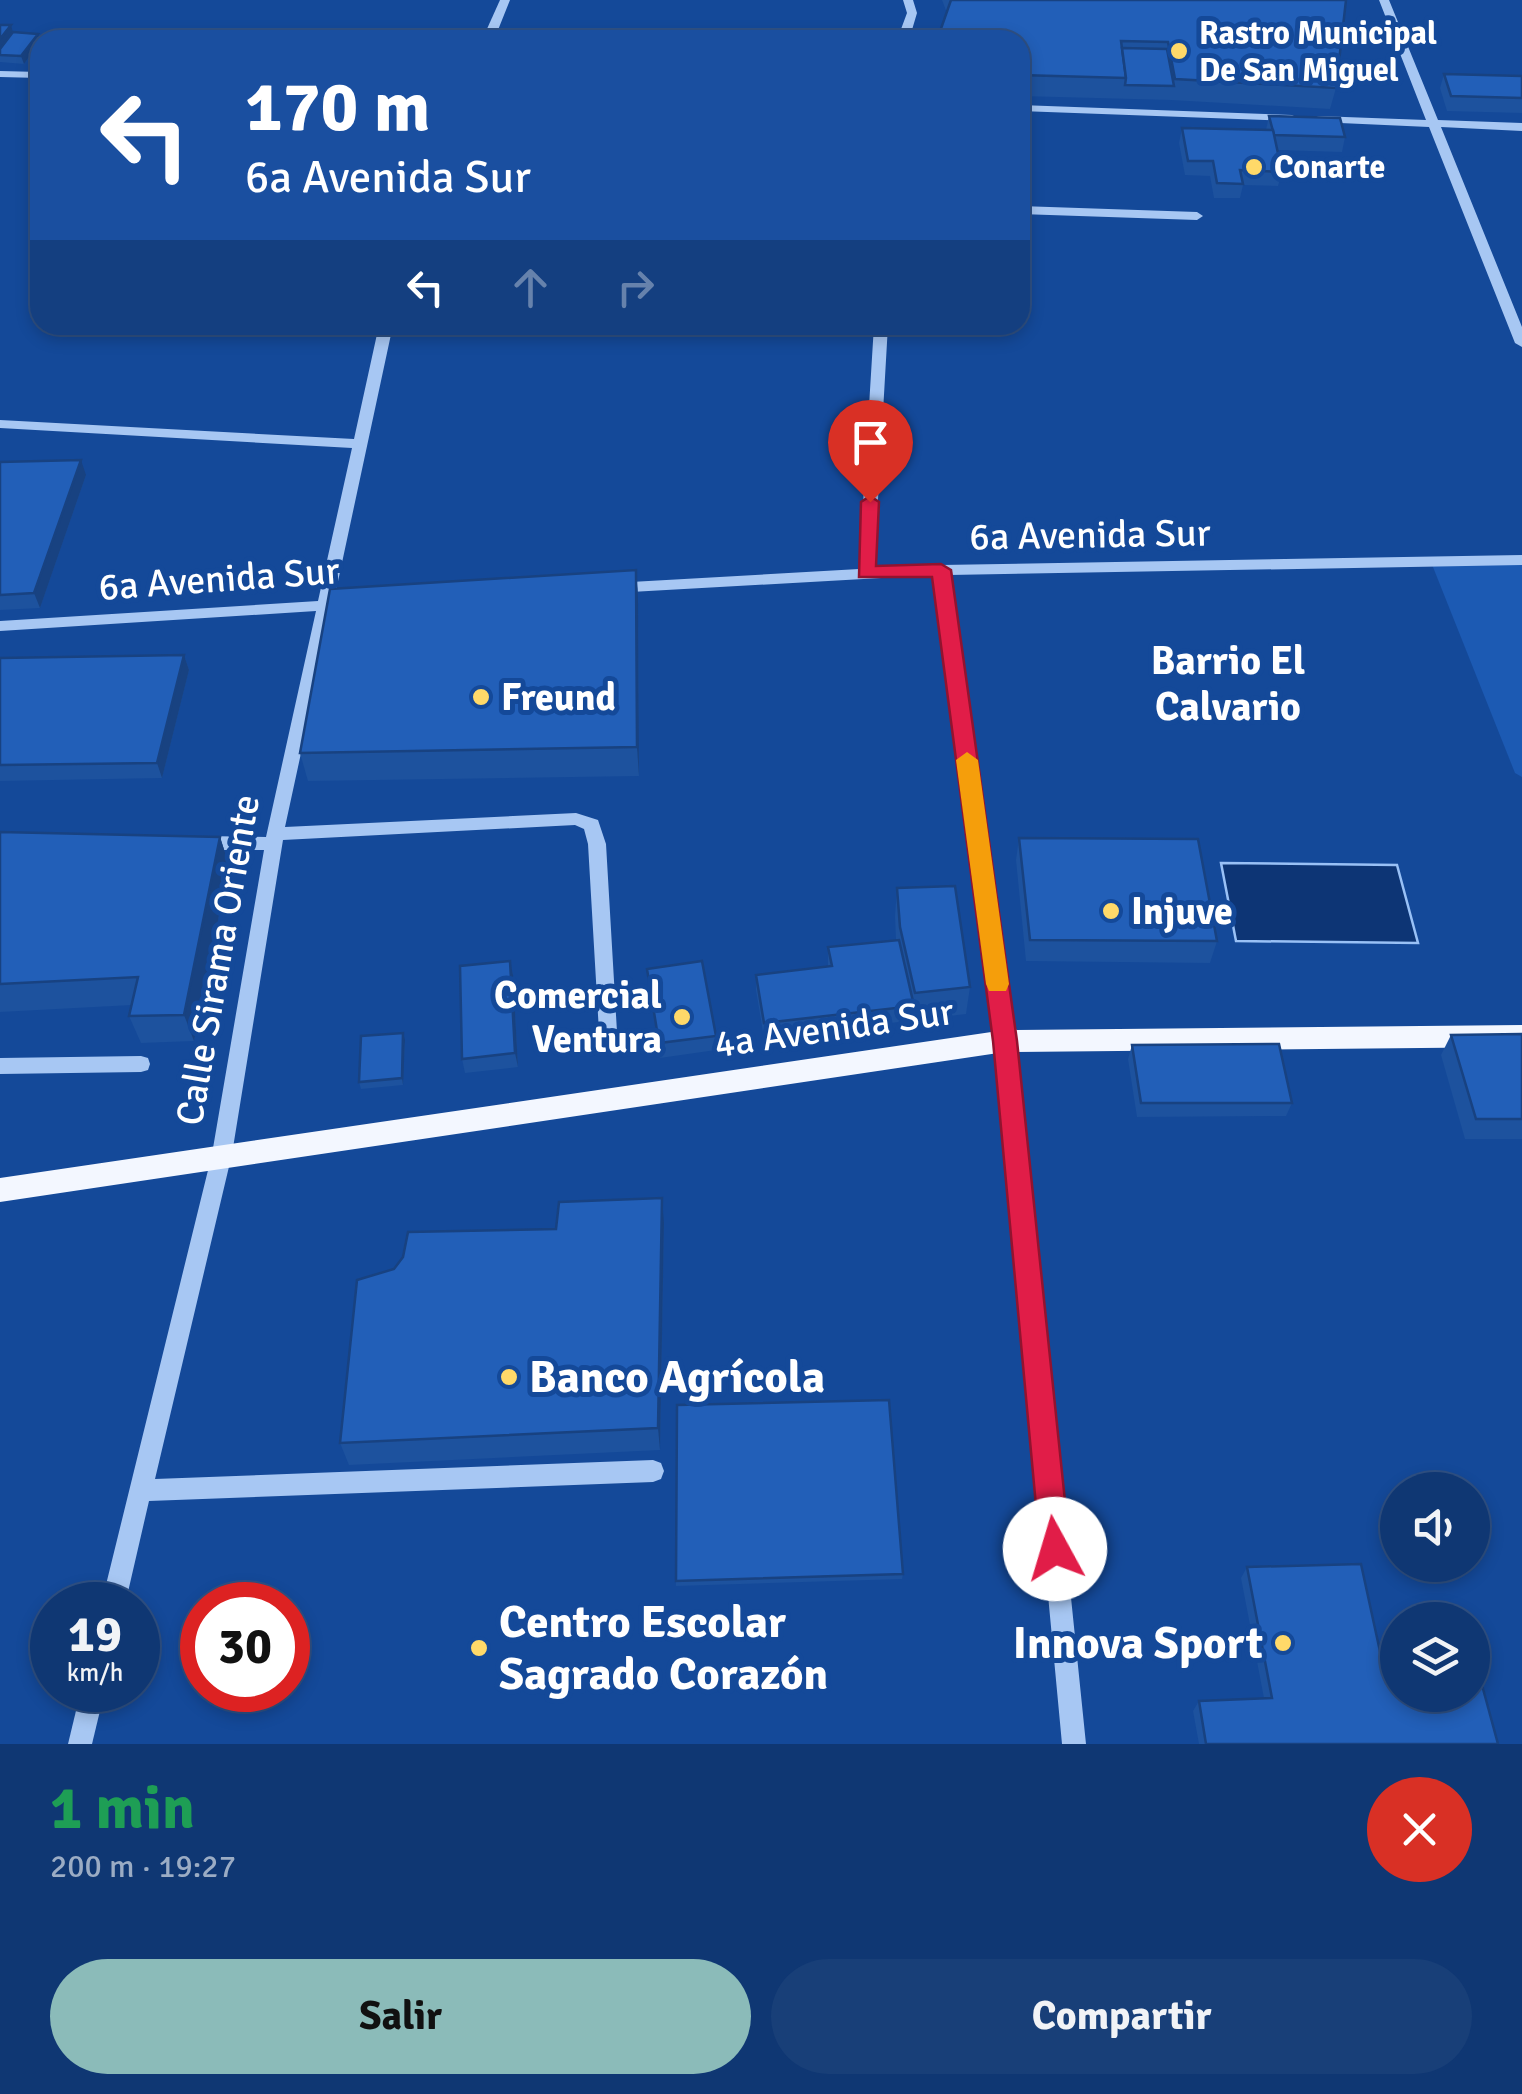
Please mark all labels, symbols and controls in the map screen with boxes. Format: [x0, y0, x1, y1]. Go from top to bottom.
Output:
place label: Rastro Municipal De San Miguel [1199, 14, 1437, 90]
marker: Rastro Municipal De San Miguel [1168, 40, 1190, 62]
text: 170 m [245, 64, 430, 150]
icon: left [80, 70, 210, 200]
place label: Conarte [1274, 148, 1385, 187]
text: 6a Avenida Sur [245, 150, 531, 205]
marker: Conarte [1243, 156, 1265, 178]
icon: left [398, 260, 453, 315]
icon: ahead [503, 260, 558, 315]
icon: right [608, 260, 663, 315]
pin [828, 400, 913, 503]
icon: arrive [843, 415, 898, 470]
street label: 6a Avenida Sur [969, 509, 1211, 561]
street label: 6a Avenida Sur [97, 547, 341, 611]
district label: Barrio El Calvario [1151, 636, 1305, 732]
place label: Freund [501, 674, 616, 721]
marker: Freund [470, 686, 492, 708]
street label: Calle Sirama Oriente [166, 791, 270, 1129]
place label: Injuve [1131, 888, 1233, 935]
marker: Injuve [1100, 900, 1122, 922]
place label: Comercial Ventura [494, 972, 662, 1063]
street label: 4a Avenida Sur [711, 988, 957, 1068]
marker: Comercial Ventura [671, 1006, 693, 1028]
place label: Banco Agrícola [529, 1350, 825, 1405]
marker: Banco Agrícola [498, 1366, 520, 1388]
map controls [1380, 1472, 1490, 1712]
button: sound [1380, 1472, 1490, 1582]
position arrow [1003, 1497, 1107, 1601]
speed limit sign: 30 [180, 1582, 310, 1712]
place label: Centro Escolar Sagrado Corazón [499, 1595, 828, 1702]
button: layers [1380, 1602, 1490, 1712]
text: 19 [68, 1604, 122, 1666]
place label: Innova Sport [1013, 1616, 1263, 1671]
marker: Innova Sport [1272, 1632, 1294, 1654]
marker: Centro Escolar Sagrado Corazón [468, 1637, 490, 1659]
text: km/h [67, 1657, 123, 1688]
text: 1 min [50, 1772, 195, 1846]
button: close [1367, 1777, 1472, 1882]
text: 200 m · 19:27 [50, 1847, 236, 1886]
button: Salir [50, 1959, 751, 2074]
button: Compartir [771, 1959, 1472, 2074]

